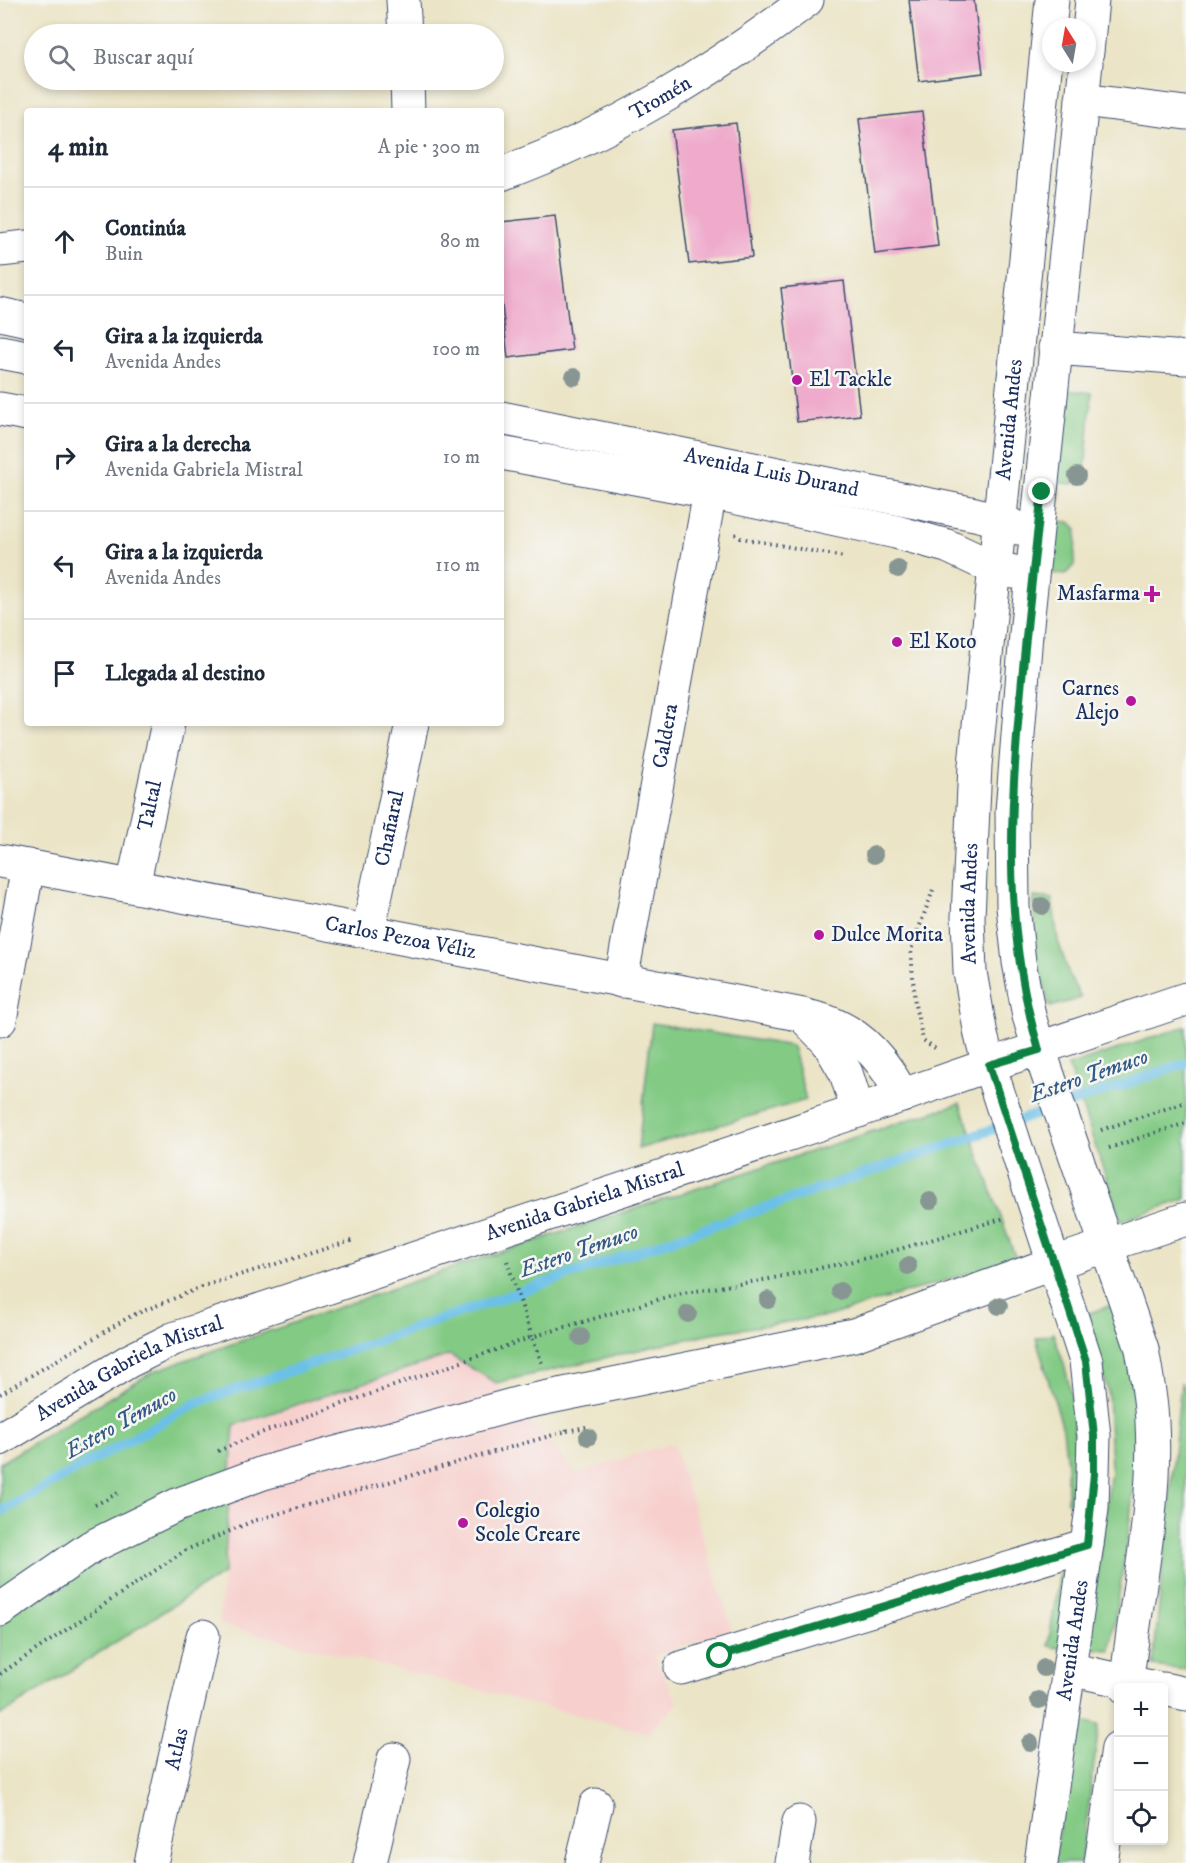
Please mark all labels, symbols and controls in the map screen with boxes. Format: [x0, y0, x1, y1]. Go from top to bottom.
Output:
north arrow [1042, 18, 1096, 72]
search box [24, 24, 504, 90]
icon: search [45, 41, 78, 74]
text: Buscar aquí [93, 44, 193, 71]
street label: Tromén [625, 70, 696, 126]
text: 4 min [48, 131, 108, 164]
text: A pie · 300 m [378, 135, 480, 160]
text: Continúa [105, 215, 186, 242]
icon: ahead [48, 225, 81, 258]
text: 80 m [440, 229, 480, 254]
text: Buin [105, 242, 143, 267]
text: Gira a la izquierda [105, 323, 263, 350]
icon: left [48, 333, 81, 366]
text: 100 m [432, 337, 480, 362]
text: Avenida Andes [105, 350, 221, 375]
street label: Avenida Andes [991, 358, 1029, 482]
place label: El Tackle [809, 367, 892, 393]
marker: El Tackle [790, 373, 804, 387]
text: Gira a la derecha [105, 431, 251, 458]
icon: right [48, 441, 81, 474]
street label: Avenida Luis Durand [682, 442, 862, 503]
text: 10 m [443, 445, 480, 470]
text: Avenida Gabriela Mistral [105, 458, 303, 483]
route end [1028, 478, 1054, 504]
text: Gira a la izquierda [105, 539, 263, 566]
icon: left [48, 549, 81, 582]
text: 110 m [435, 553, 480, 578]
text: Avenida Andes [105, 566, 221, 591]
place label: Masfarma [1057, 581, 1140, 607]
marker: Masfarma [1145, 587, 1159, 601]
place label: El Koto [909, 629, 976, 655]
marker: El Koto [890, 635, 904, 649]
icon: arrive [48, 657, 81, 690]
text: Llegada al destino [105, 660, 265, 687]
place label: Carnes Alejo [1062, 676, 1119, 726]
marker: Carnes Alejo [1124, 694, 1138, 708]
street label: Caldera [647, 702, 684, 770]
street label: Taltal [132, 777, 168, 834]
street label: Chañaral [369, 787, 411, 869]
street label: Avenida Andes [955, 842, 984, 965]
street label: Carlos Pezoa Véliz [323, 911, 479, 965]
place label: Dulce Morita [831, 922, 943, 948]
marker: Dulce Morita [812, 928, 826, 942]
water label: Estero Temuco [1024, 1043, 1152, 1110]
street label: Avenida Gabriela Mistral [482, 1157, 688, 1247]
water label: Estero Temuco [514, 1218, 642, 1285]
street label: Avenida Gabriela Mistral [31, 1310, 227, 1427]
water label: Estero Temuco [59, 1381, 182, 1466]
place label: Colegio Scole Creare [475, 1498, 581, 1548]
marker: Colegio Scole Creare [456, 1516, 470, 1530]
street label: Avenida Andes [1052, 1578, 1095, 1702]
route start [706, 1642, 732, 1668]
map controls [1114, 1683, 1168, 1845]
button: + [1114, 1683, 1168, 1737]
street label: Atlas [160, 1725, 195, 1773]
button: − [1114, 1737, 1168, 1791]
button: locate [1114, 1791, 1168, 1845]

